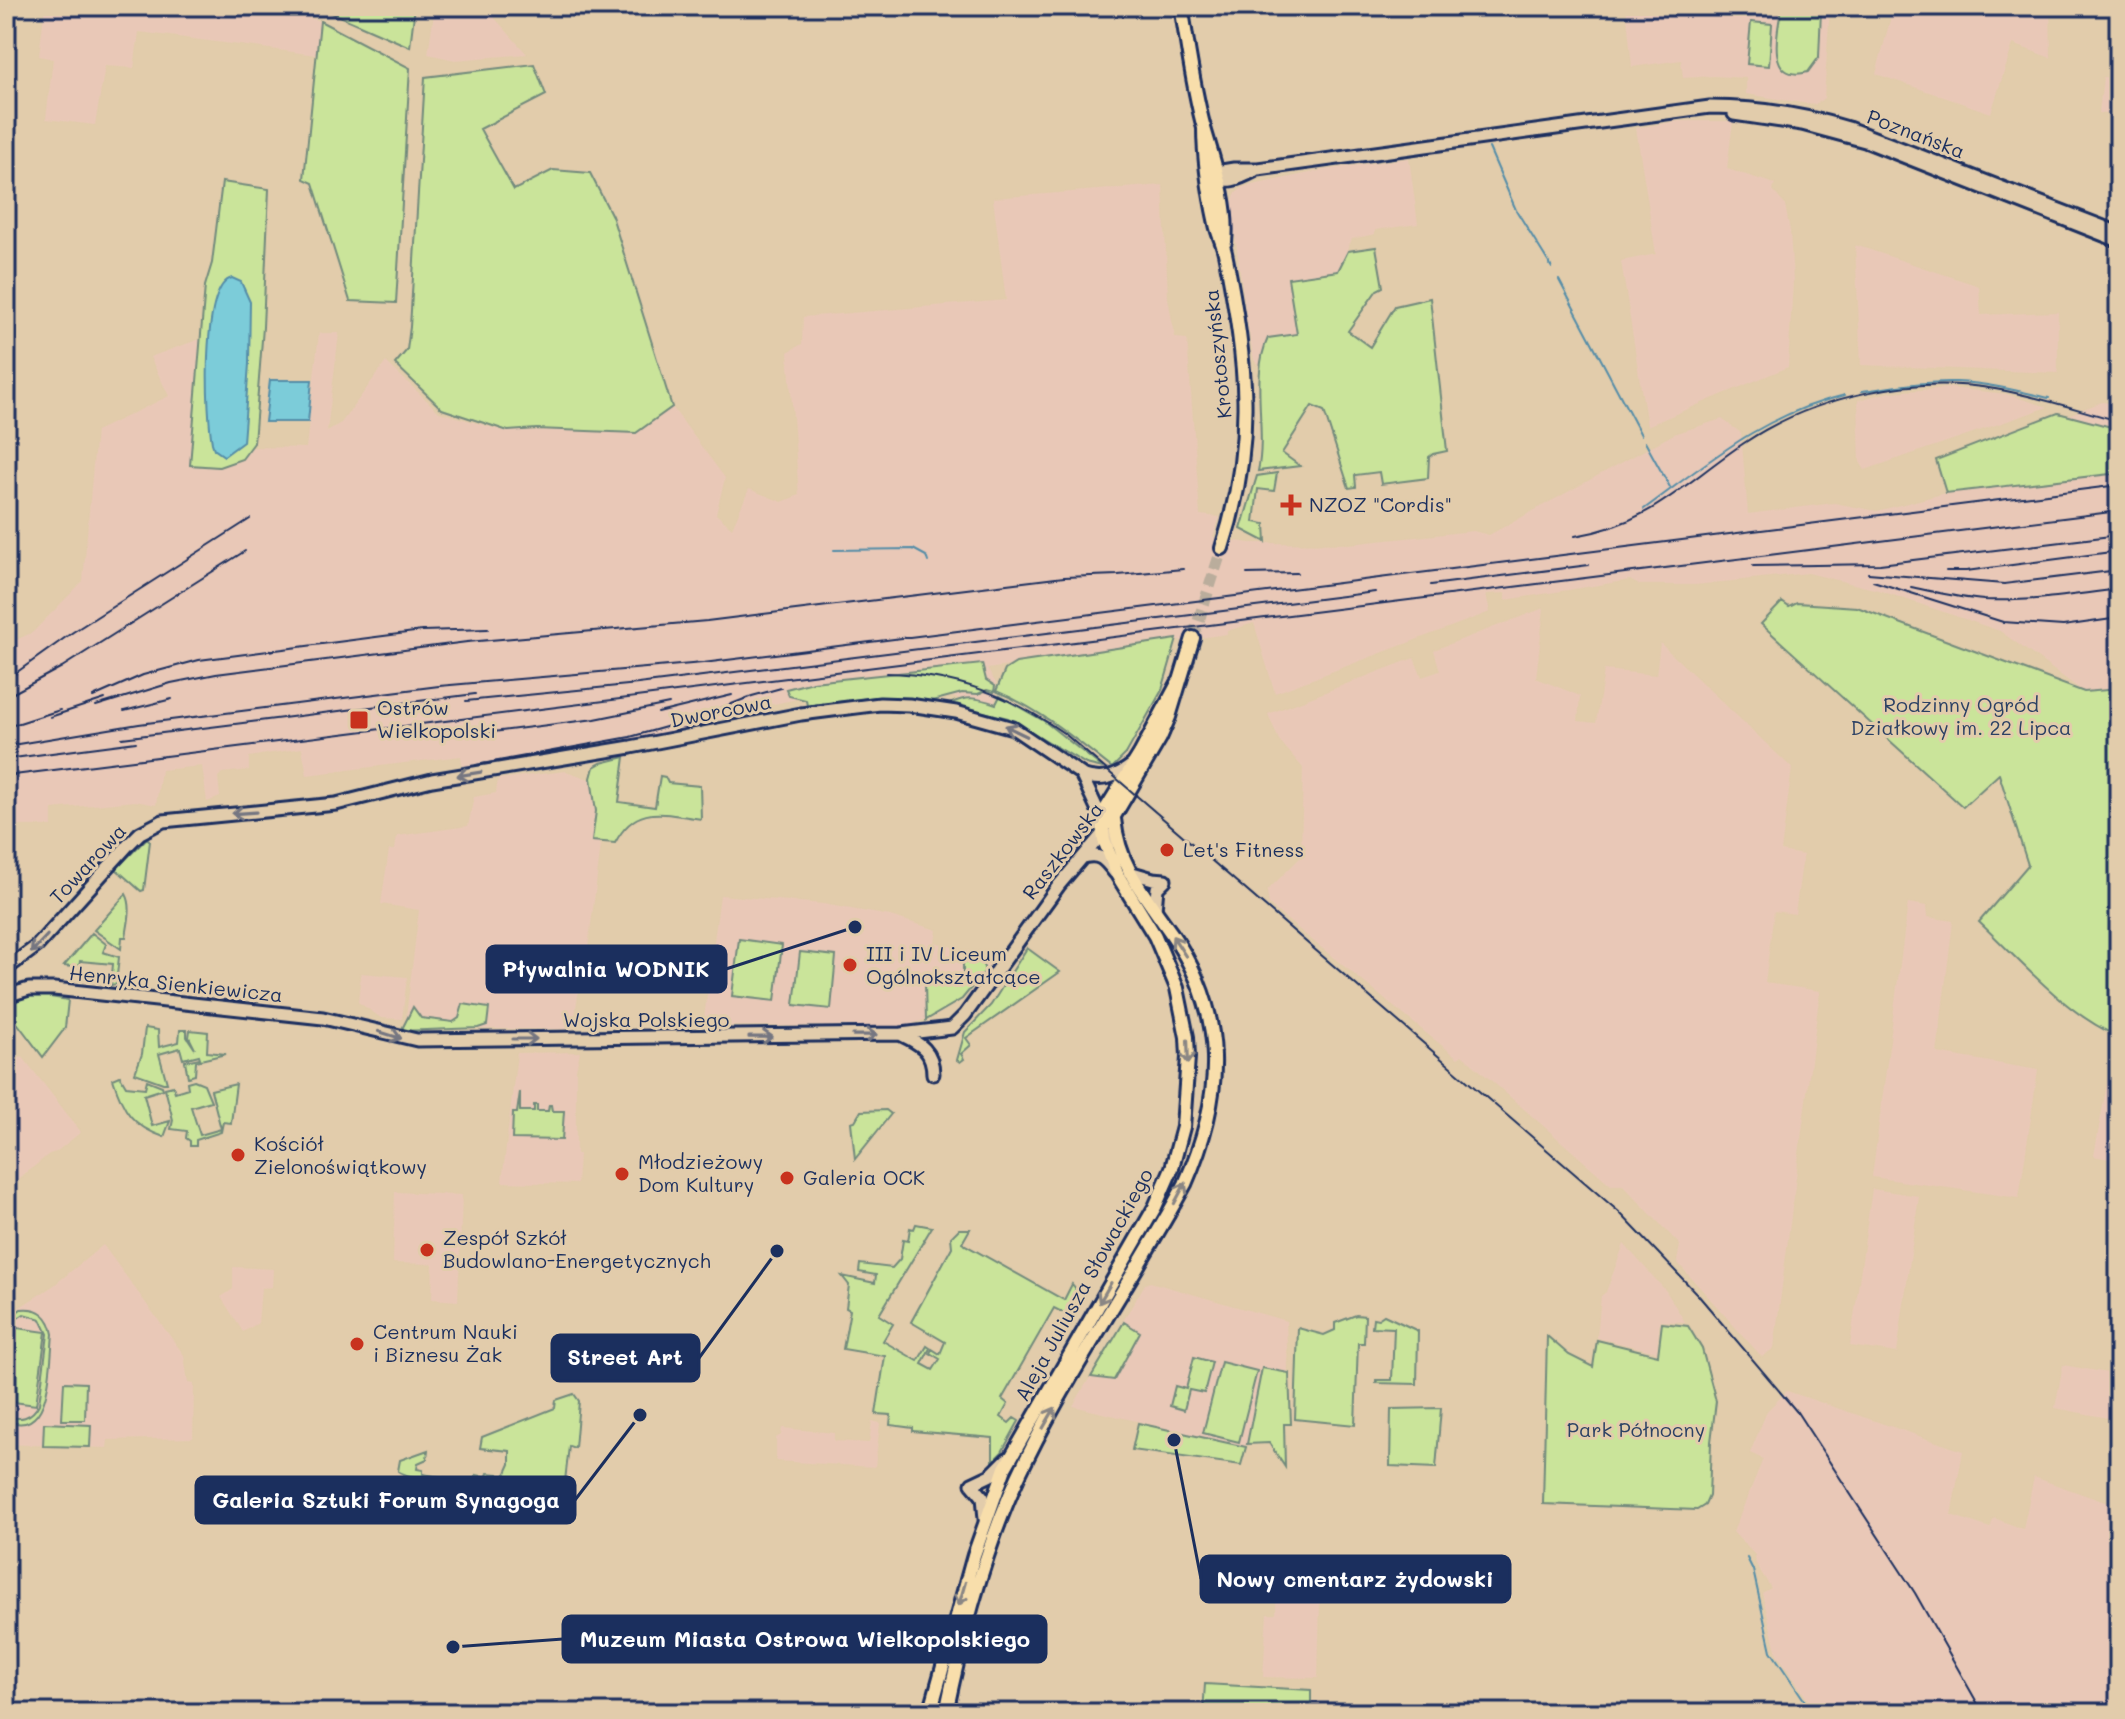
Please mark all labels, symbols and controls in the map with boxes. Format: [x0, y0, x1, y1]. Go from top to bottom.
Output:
street label: Poznańska [1864, 103, 1969, 164]
street label: Krotoszyńska [1197, 288, 1237, 420]
place label: NZOZ "Cordis" [1309, 491, 1452, 517]
marker: NZOZ "Cordis" [1280, 494, 1302, 516]
street label: Dworcowa [668, 687, 774, 733]
park label: Rodzinny Ogród Działkowy im. 22 Lipca [1851, 691, 2071, 740]
place label: Ostrów Wielkopolski [377, 694, 496, 743]
marker: Ostrów Wielkopolski [348, 709, 370, 731]
one-way arrow [1005, 722, 1029, 738]
one-way arrow [457, 767, 482, 782]
street label: Raszkowska [1016, 796, 1108, 904]
one-way arrow [231, 806, 258, 821]
street label: Towarowa [43, 818, 131, 909]
place label: Let's Fitness [1183, 836, 1304, 862]
marker: Let's Fitness [1158, 841, 1176, 859]
one-way arrow [29, 934, 48, 954]
one-way arrow [1171, 935, 1187, 958]
place label: III i IV Liceum Ogólnokształcące [866, 940, 1041, 989]
callout: Pływalnia WODNIK [487, 946, 726, 992]
text: Pływalnia WODNIK [502, 954, 710, 983]
marker: III i IV Liceum Ogólnokształcące [841, 956, 859, 974]
street label: Henryka Sienkiewicza [68, 959, 284, 1007]
street label: Wojska Polskiego [563, 1006, 730, 1032]
one-way arrow [851, 1027, 878, 1043]
one-way arrow [377, 1028, 403, 1043]
one-way arrow [747, 1029, 774, 1045]
one-way arrow [511, 1031, 538, 1047]
one-way arrow [1180, 1038, 1195, 1065]
place label: Kościół Zielonoświątkowy [254, 1130, 427, 1179]
marker: Kościół Zielonoświątkowy [229, 1146, 247, 1164]
place label: Młodzieżowy Dom Kultury [638, 1148, 763, 1197]
street label: Aleja Juliusza Słowackiego [1008, 1163, 1158, 1405]
place label: Galeria OCK [803, 1164, 925, 1190]
marker: Młodzieżowy Dom Kultury [613, 1165, 631, 1183]
marker: Galeria OCK [778, 1169, 796, 1187]
one-way arrow [1172, 1181, 1188, 1205]
place label: Zespół Szkół Budowlano-Energetycznych [443, 1224, 711, 1273]
marker: Zespół Szkół Budowlano-Energetycznych [418, 1241, 436, 1259]
one-way arrow [1097, 1281, 1113, 1304]
place label: Centrum Nauki i Biznesu Żak [373, 1318, 518, 1367]
marker: Centrum Nauki i Biznesu Żak [348, 1335, 366, 1353]
callout: Street Art [552, 1335, 699, 1381]
text: Street Art [567, 1342, 683, 1371]
one-way arrow [1041, 1407, 1057, 1430]
park label: Park Północny [1567, 1416, 1705, 1442]
callout: Galeria Sztuki Forum Synagoga [196, 1477, 575, 1523]
text: Galeria Sztuki Forum Synagoga [212, 1485, 560, 1514]
callout: Nowy cmentarz żydowski [1201, 1556, 1510, 1602]
text: Nowy cmentarz żydowski [1216, 1564, 1494, 1593]
one-way arrow [954, 1581, 969, 1607]
callout: Muzeum Miasta Ostrowa Wielkopolskiego [563, 1616, 1046, 1662]
text: Muzeum Miasta Ostrowa Wielkopolskiego [580, 1624, 1030, 1653]

